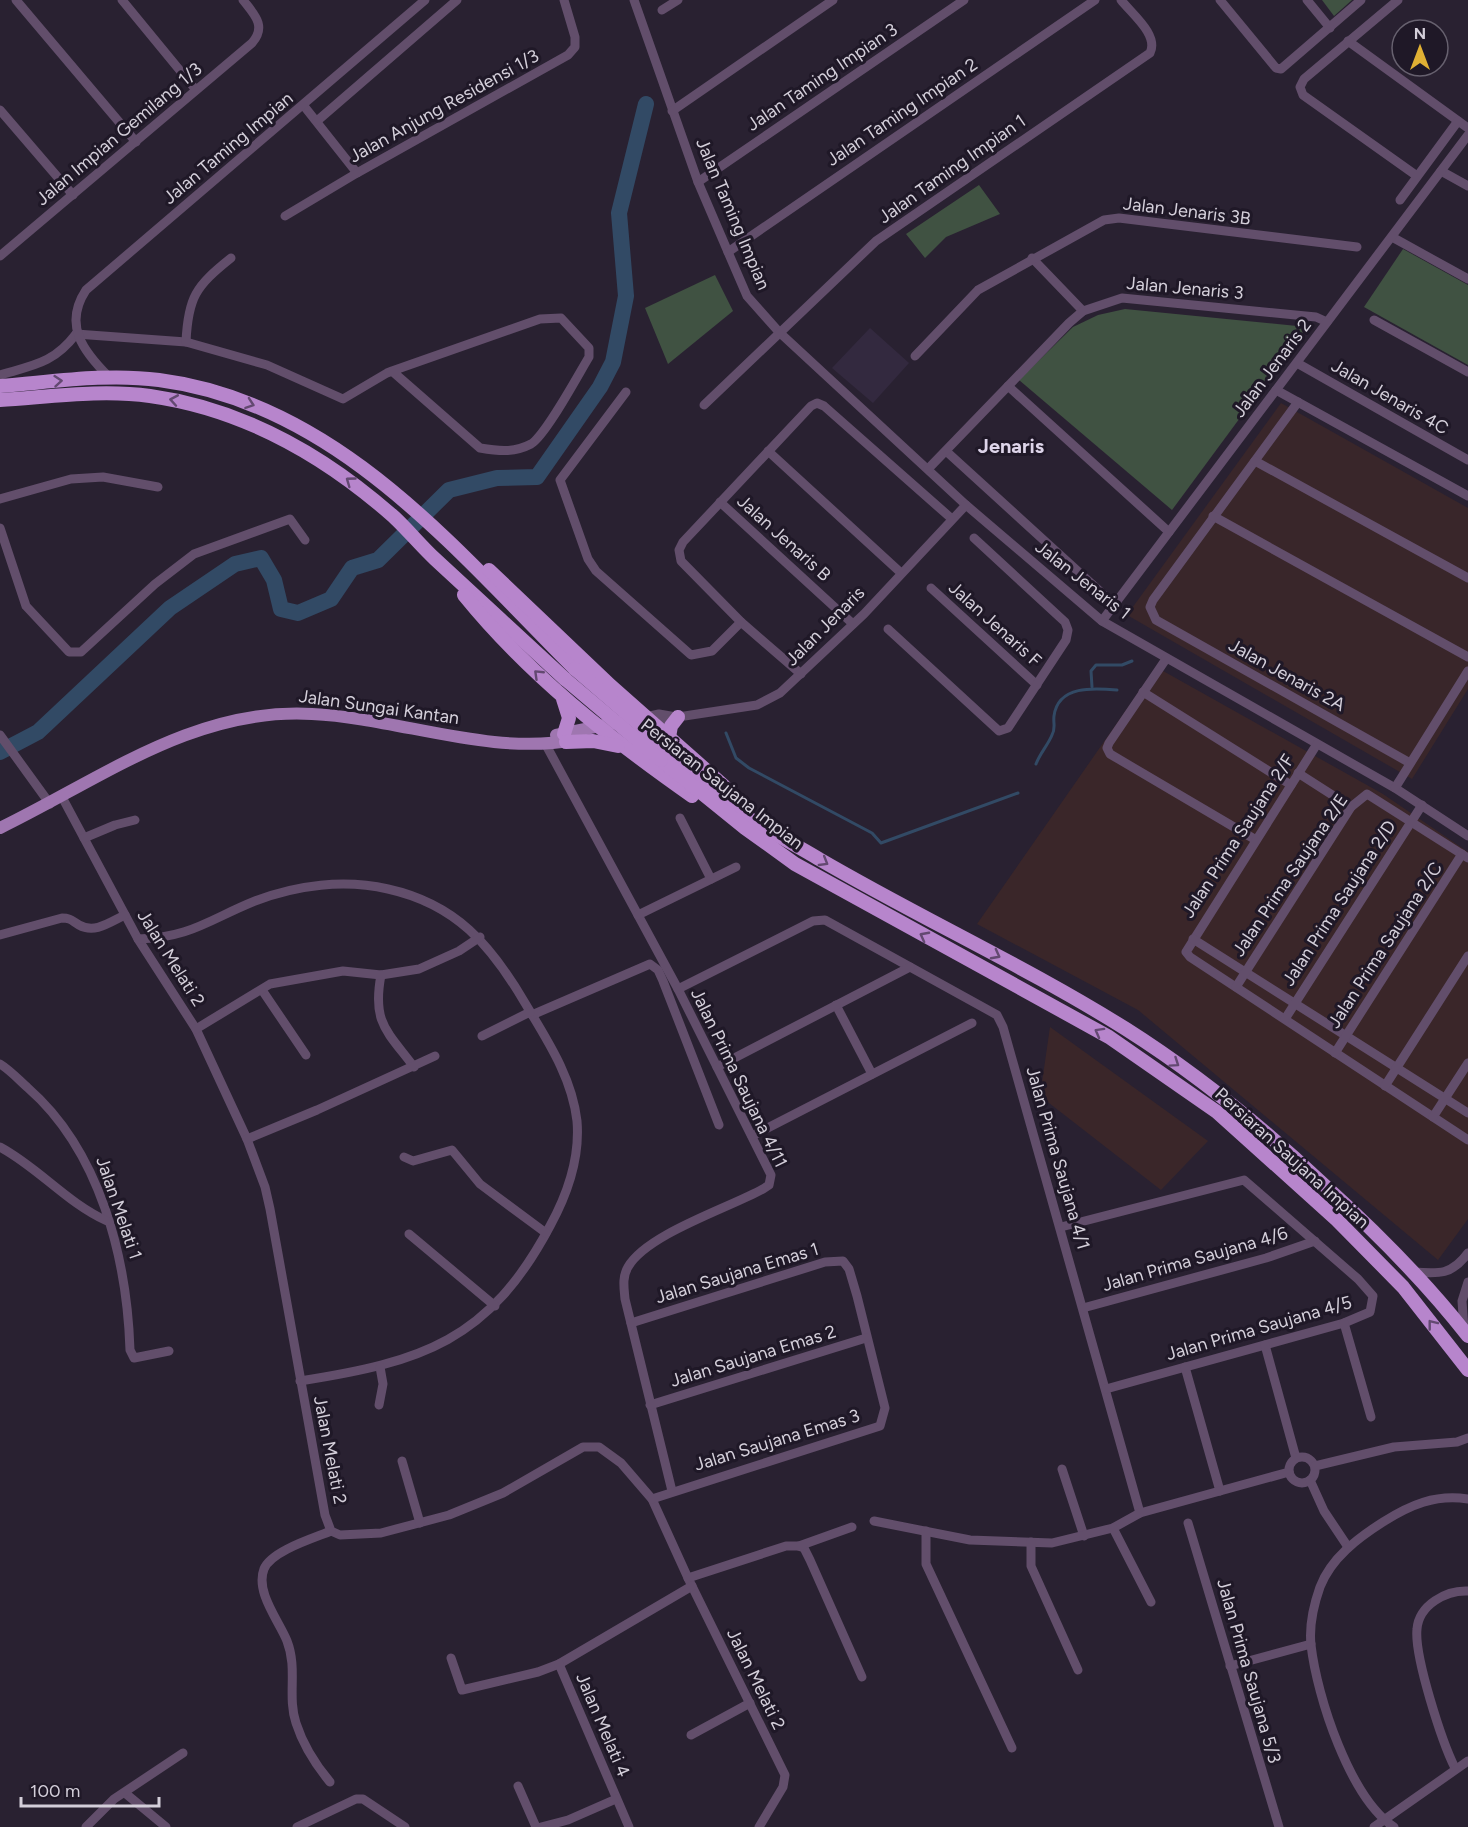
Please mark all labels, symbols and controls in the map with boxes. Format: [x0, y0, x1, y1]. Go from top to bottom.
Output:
street label: Jalan Taming Impian 3 [742, 18, 902, 136]
north arrow [1390, 18, 1450, 78]
text: N [1414, 24, 1426, 43]
street label: Jalan Anjung Residensi 1/3 [345, 45, 543, 167]
street label: Jalan Taming Impian 2 [822, 53, 982, 171]
street label: Jalan Impian Gemilang 1/3 [31, 58, 207, 210]
street label: Jalan Taming Impian [159, 87, 297, 209]
street label: Jalan Taming Impian 1 [874, 110, 1030, 228]
street label: Jalan Taming Impian [691, 135, 775, 293]
street label: Jalan Jenaris 3B [1122, 192, 1252, 230]
street label: Jalan Jenaris 3 [1126, 272, 1244, 304]
street label: Jalan Jenaris 2 [1228, 314, 1316, 422]
street label: Jalan Jenaris 4C [1327, 355, 1453, 439]
one-way arrow [54, 375, 63, 388]
one-way arrow [170, 395, 179, 407]
one-way arrow [244, 397, 255, 410]
district label: Jenaris [978, 434, 1044, 458]
one-way arrow [345, 478, 356, 489]
street label: Jalan Jenaris B [733, 490, 835, 586]
street label: Jalan Jenaris 1 [1031, 536, 1135, 624]
street label: Jalan Jenaris F [944, 577, 1046, 672]
street label: Jalan Jenaris [781, 582, 869, 670]
street label: Jalan Jenaris 2A [1225, 634, 1349, 716]
one-way arrow [534, 670, 545, 681]
street label: Jalan Sungai Kantan [297, 685, 461, 729]
street label: Persiaran Saujana Impian [636, 714, 808, 854]
street label: Jalan Prima Saujana 2/F [1177, 750, 1299, 922]
street label: Jalan Prima Saujana 2/E [1227, 790, 1353, 960]
street label: Jalan Prima Saujana 2/D [1277, 816, 1401, 990]
one-way arrow [818, 855, 828, 866]
street label: Jalan Prima Saujana 2/C [1323, 858, 1447, 1032]
street label: Jalan Melati 2 [133, 906, 209, 1010]
one-way arrow [919, 932, 930, 944]
one-way arrow [989, 948, 1000, 959]
street label: Jalan Prima Saujana 4/11 [686, 985, 792, 1171]
one-way arrow [1095, 1028, 1105, 1039]
one-way arrow [1169, 1056, 1179, 1068]
street label: Jalan Prima Saujana 4/1 [1021, 1064, 1095, 1252]
street label: Persiaran Saujana Impian [1210, 1083, 1374, 1233]
street label: Jalan Melati 1 [91, 1154, 147, 1262]
street label: Jalan Prima Saujana 4/6 [1100, 1222, 1290, 1296]
street label: Jalan Saujana Emas 1 [653, 1238, 821, 1308]
street label: Jalan Prima Saujana 4/5 [1164, 1291, 1354, 1365]
street label: Jalan Saujana Emas 2 [667, 1320, 839, 1392]
one-way arrow [1429, 1320, 1440, 1331]
street label: Jalan Melati 2 [309, 1394, 351, 1506]
street label: Jalan Saujana Emas 3 [692, 1404, 862, 1476]
street label: Jalan Prima Saujana 5/3 [1212, 1576, 1286, 1766]
street label: Jalan Melati 2 [722, 1625, 790, 1733]
street label: Jalan Melati 4 [571, 1670, 635, 1780]
scale bar [21, 1770, 159, 1808]
text: 100 m [30, 1780, 80, 1802]

